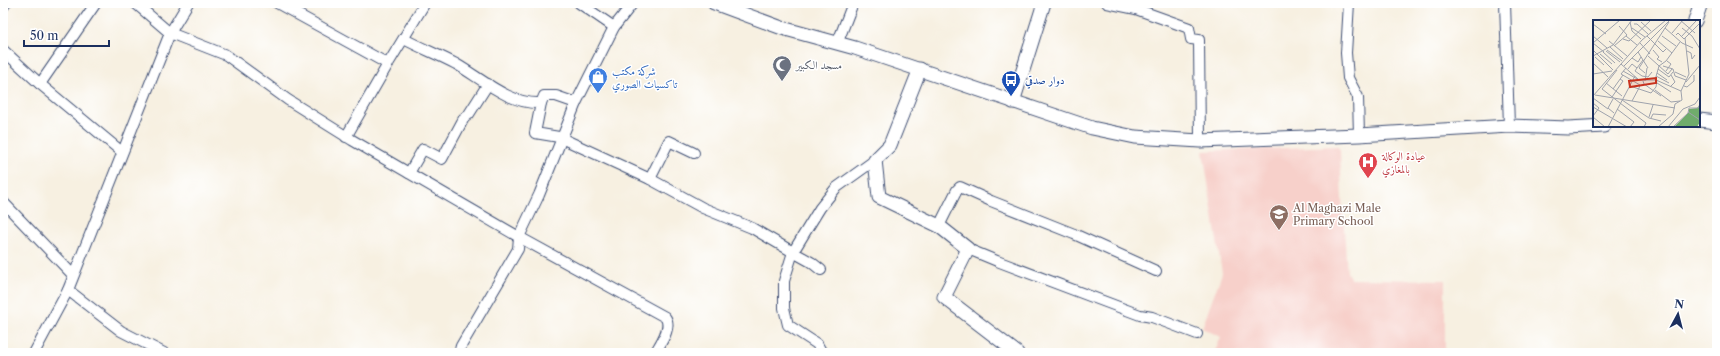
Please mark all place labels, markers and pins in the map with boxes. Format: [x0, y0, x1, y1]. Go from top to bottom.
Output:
mosque icon: مسجد الكبير [771, 54, 793, 82]
place label: مسجد الكبير [795, 58, 842, 72]
place label: شركة مكتب تاكسيات الصوري [612, 64, 678, 93]
shop icon: شركة مكتب تاكسيات الصوري [587, 66, 609, 94]
bus stop icon: دوار صدقي [1000, 69, 1022, 97]
place label: دوار صدقي [1025, 73, 1065, 89]
place label: عيادة الوكالة بالمغازي [1381, 149, 1425, 178]
hospital icon: عيادة الوكالة بالمغازي [1357, 151, 1379, 179]
place label: Al Maghazi Male Primary School [1292, 201, 1381, 228]
school or university icon: Al Maghazi Male Primary School [1268, 203, 1290, 231]

